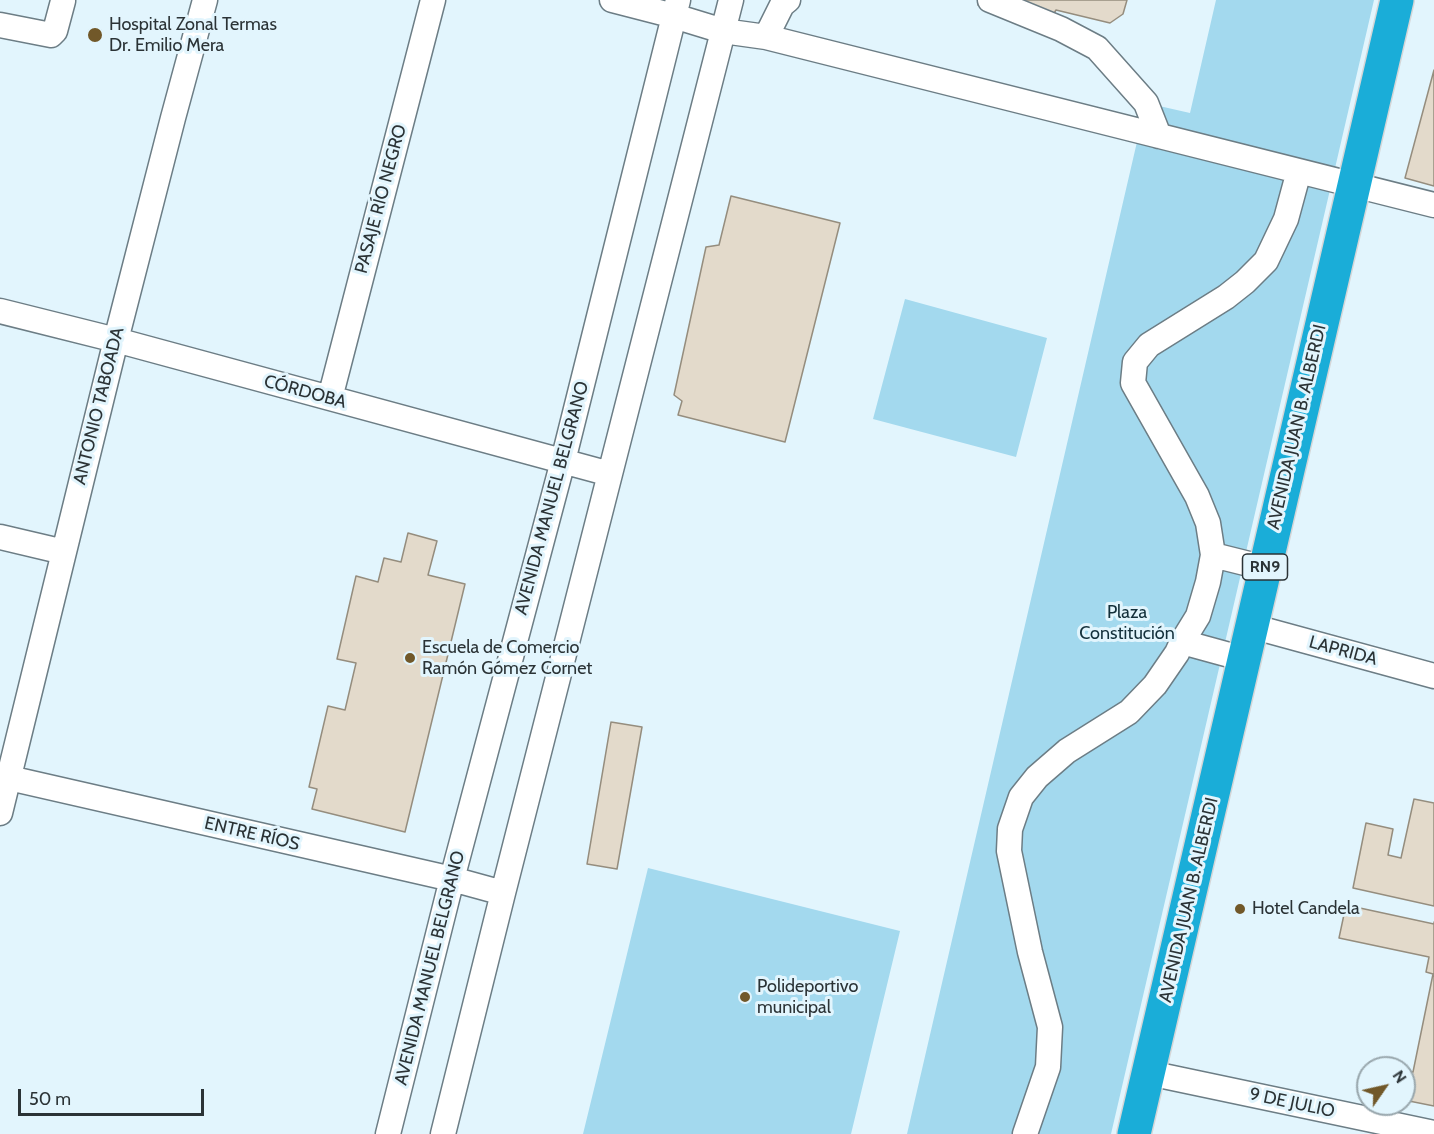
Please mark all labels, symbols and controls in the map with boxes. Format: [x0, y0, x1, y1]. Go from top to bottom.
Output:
place label: Hospital Zonal Termas Dr. Emilio Mera [109, 14, 277, 57]
marker: Hospital Zonal Termas Dr. Emilio Mera [86, 26, 104, 44]
street label: PASAJE RÍO NEGRO [351, 122, 411, 276]
street label: AVENIDA JUAN B. ALBERDI [1263, 323, 1331, 531]
street label: ANTONIO TABOADA [69, 325, 129, 487]
street label: CÓRDOBA [261, 371, 349, 413]
street label: AVENIDA MANUEL BELGRANO [510, 379, 594, 617]
road number: RN9 [1242, 554, 1288, 580]
park label: Plaza Constitución [1079, 602, 1175, 644]
street label: LAPRIDA [1306, 632, 1380, 670]
place label: Escuela de Comercio Ramón Gómez Cornet [422, 637, 592, 680]
marker: Escuela de Comercio Ramón Gómez Cornet [403, 651, 417, 665]
street label: AVENIDA JUAN B. ALBERDI [1155, 796, 1223, 1004]
street label: ENTRE RÍOS [202, 813, 302, 855]
street label: AVENIDA MANUEL BELGRANO [390, 849, 470, 1087]
place label: Hotel Candela [1252, 898, 1360, 920]
marker: Hotel Candela [1233, 902, 1247, 916]
place label: Polideportivo municipal [757, 976, 858, 1018]
marker: Polideportivo municipal [738, 990, 752, 1004]
north arrow [1356, 1056, 1416, 1116]
text: N [1389, 1067, 1411, 1087]
scale bar [21, 1077, 207, 1115]
street label: 9 DE JULIO [1247, 1083, 1337, 1123]
text: 50 m [29, 1088, 71, 1110]

